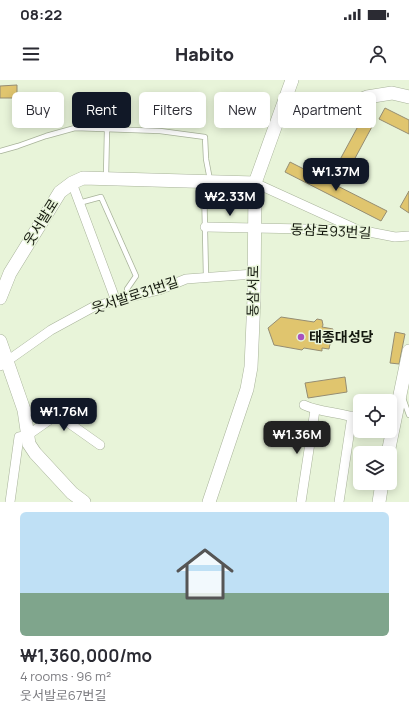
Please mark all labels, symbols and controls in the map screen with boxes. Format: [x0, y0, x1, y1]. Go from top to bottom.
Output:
text: 08:22 [20, 4, 62, 25]
text: Habito [175, 42, 234, 66]
icon: menu [20, 43, 42, 65]
icon: person [367, 43, 389, 65]
chip: Buy [12, 92, 64, 128]
chip: Rent [72, 92, 131, 128]
chip: Filters [139, 92, 206, 128]
chip: New [214, 92, 270, 128]
chip: Apartment [278, 92, 376, 128]
pin: ₩1.37M [303, 158, 369, 192]
text: ₩1.37M [312, 162, 360, 180]
pin: ₩2.33M [197, 183, 263, 217]
text: ₩2.33M [204, 187, 256, 205]
street label: 웃서발로 [19, 195, 62, 249]
street label: 동삼로93번길 [290, 219, 372, 242]
street label: 동삼서로 [243, 265, 262, 317]
street label: 웃서발로31번길 [89, 272, 181, 318]
place label: 태종대성당 [309, 327, 374, 346]
marker: 태종대성당 [296, 332, 306, 342]
map controls [353, 394, 397, 490]
button: locate [353, 394, 397, 438]
pin: ₩1.76M [31, 398, 97, 432]
text: ₩1.76M [40, 402, 88, 420]
pin: ₩1.36M [264, 421, 330, 455]
text: ₩1.36M [272, 425, 322, 443]
button: layers [353, 446, 397, 490]
icon: home [169, 538, 241, 610]
text: ₩1,360,000/mo [20, 644, 152, 667]
text: 4 rooms · 96 m² [20, 667, 111, 685]
text: 웃서발로67번길 [20, 686, 106, 704]

